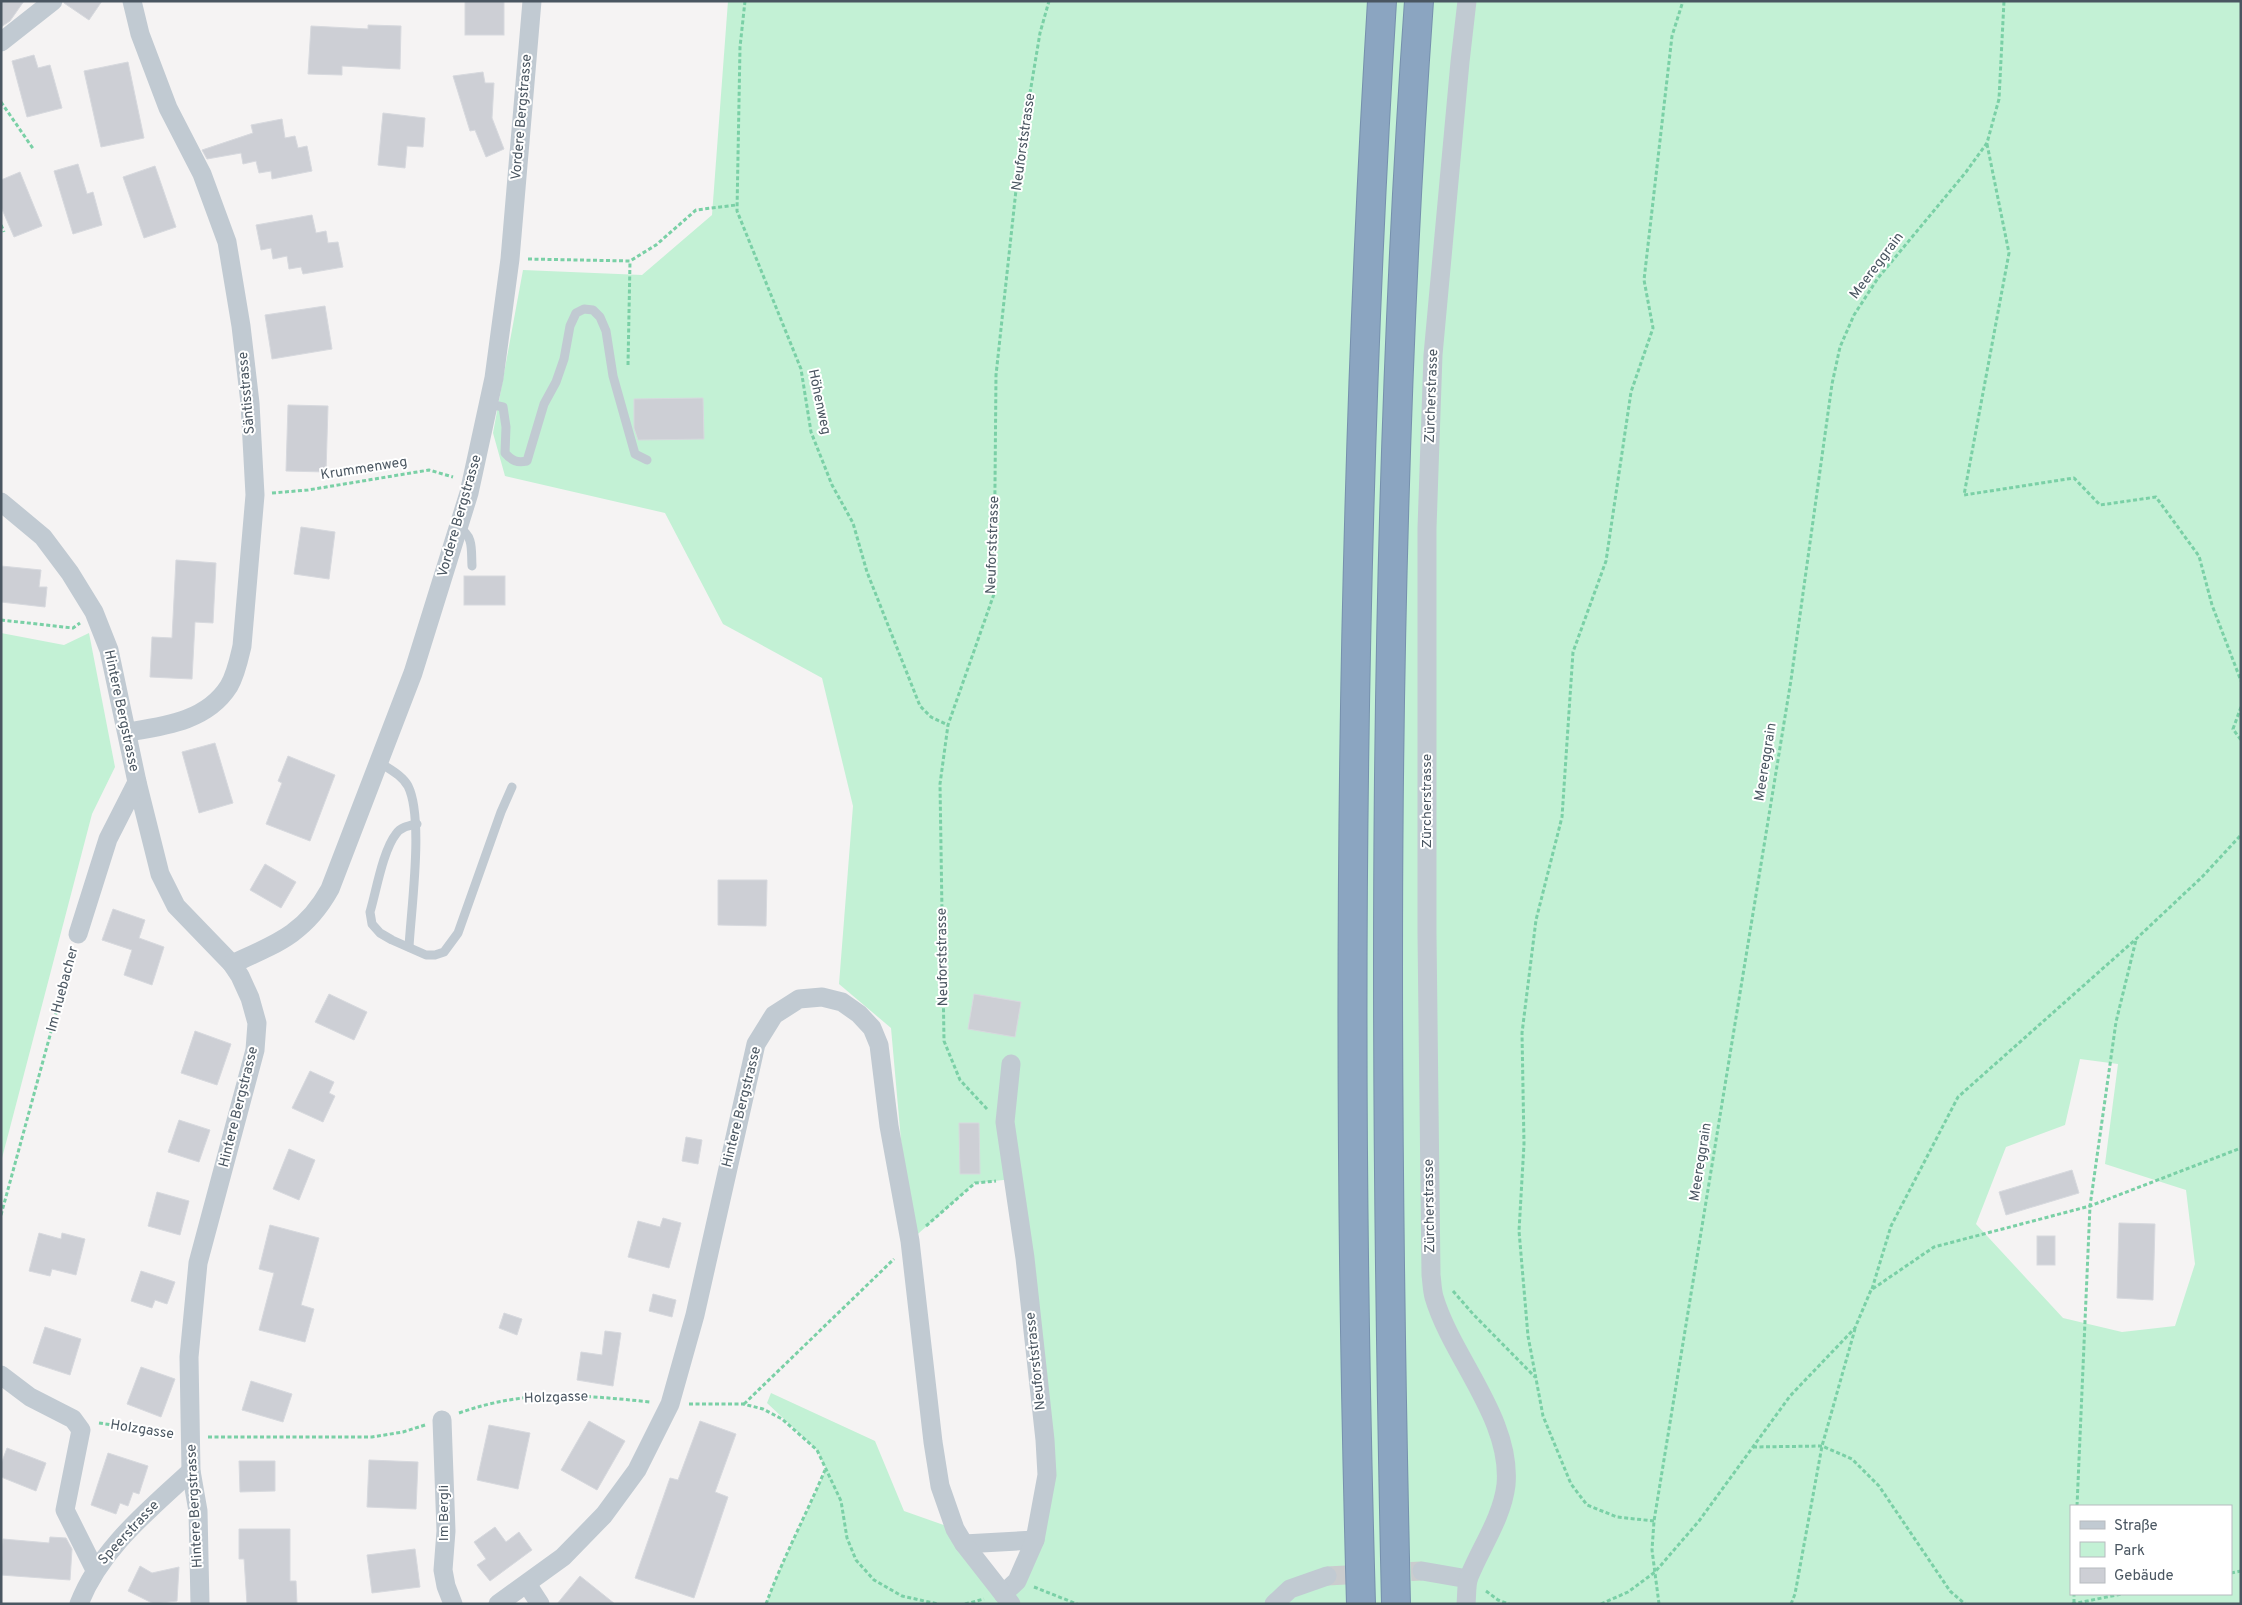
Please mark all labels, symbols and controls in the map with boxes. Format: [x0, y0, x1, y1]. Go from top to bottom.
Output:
street label: Vordere Bergstrasse [508, 53, 536, 181]
street label: Neuforststrasse [1009, 92, 1039, 192]
street label: Meereggrain [1846, 229, 1908, 303]
street label: Zürcherstrasse [1422, 349, 1442, 443]
street label: Säntisstrasse [235, 351, 259, 435]
street label: Höhenweg [804, 368, 834, 436]
street label: Vordere Bergstrasse [434, 453, 486, 579]
street label: Krummenweg [319, 454, 409, 484]
street label: Neuforststrasse [983, 495, 1003, 595]
street label: Hintere Bergstrasse [100, 649, 142, 773]
street label: Meereggrain [1751, 721, 1781, 803]
street label: Zürcherstrasse [1419, 754, 1436, 848]
street label: Neuforststrasse [934, 908, 952, 1006]
street label: Im Huebacher [43, 944, 83, 1034]
street label: Hintere Bergstrasse [216, 1045, 262, 1169]
street label: Hintere Bergstrasse [719, 1045, 765, 1169]
street label: Meereggrain [1686, 1121, 1716, 1203]
street label: Zürcherstrasse [1421, 1159, 1439, 1253]
street label: Neuforststrasse [1022, 1311, 1050, 1411]
street label: Holzgasse [524, 1388, 588, 1408]
street label: Holzgasse [109, 1417, 175, 1443]
street label: Hintere Bergstrasse [183, 1444, 207, 1568]
street label: Im Bergli [436, 1485, 453, 1541]
street label: Speerstrasse [95, 1497, 163, 1569]
legend [2070, 1505, 2232, 1595]
text: Straße [2114, 1517, 2158, 1536]
text: Park [2114, 1542, 2145, 1561]
text: Gebäude [2114, 1567, 2174, 1586]

